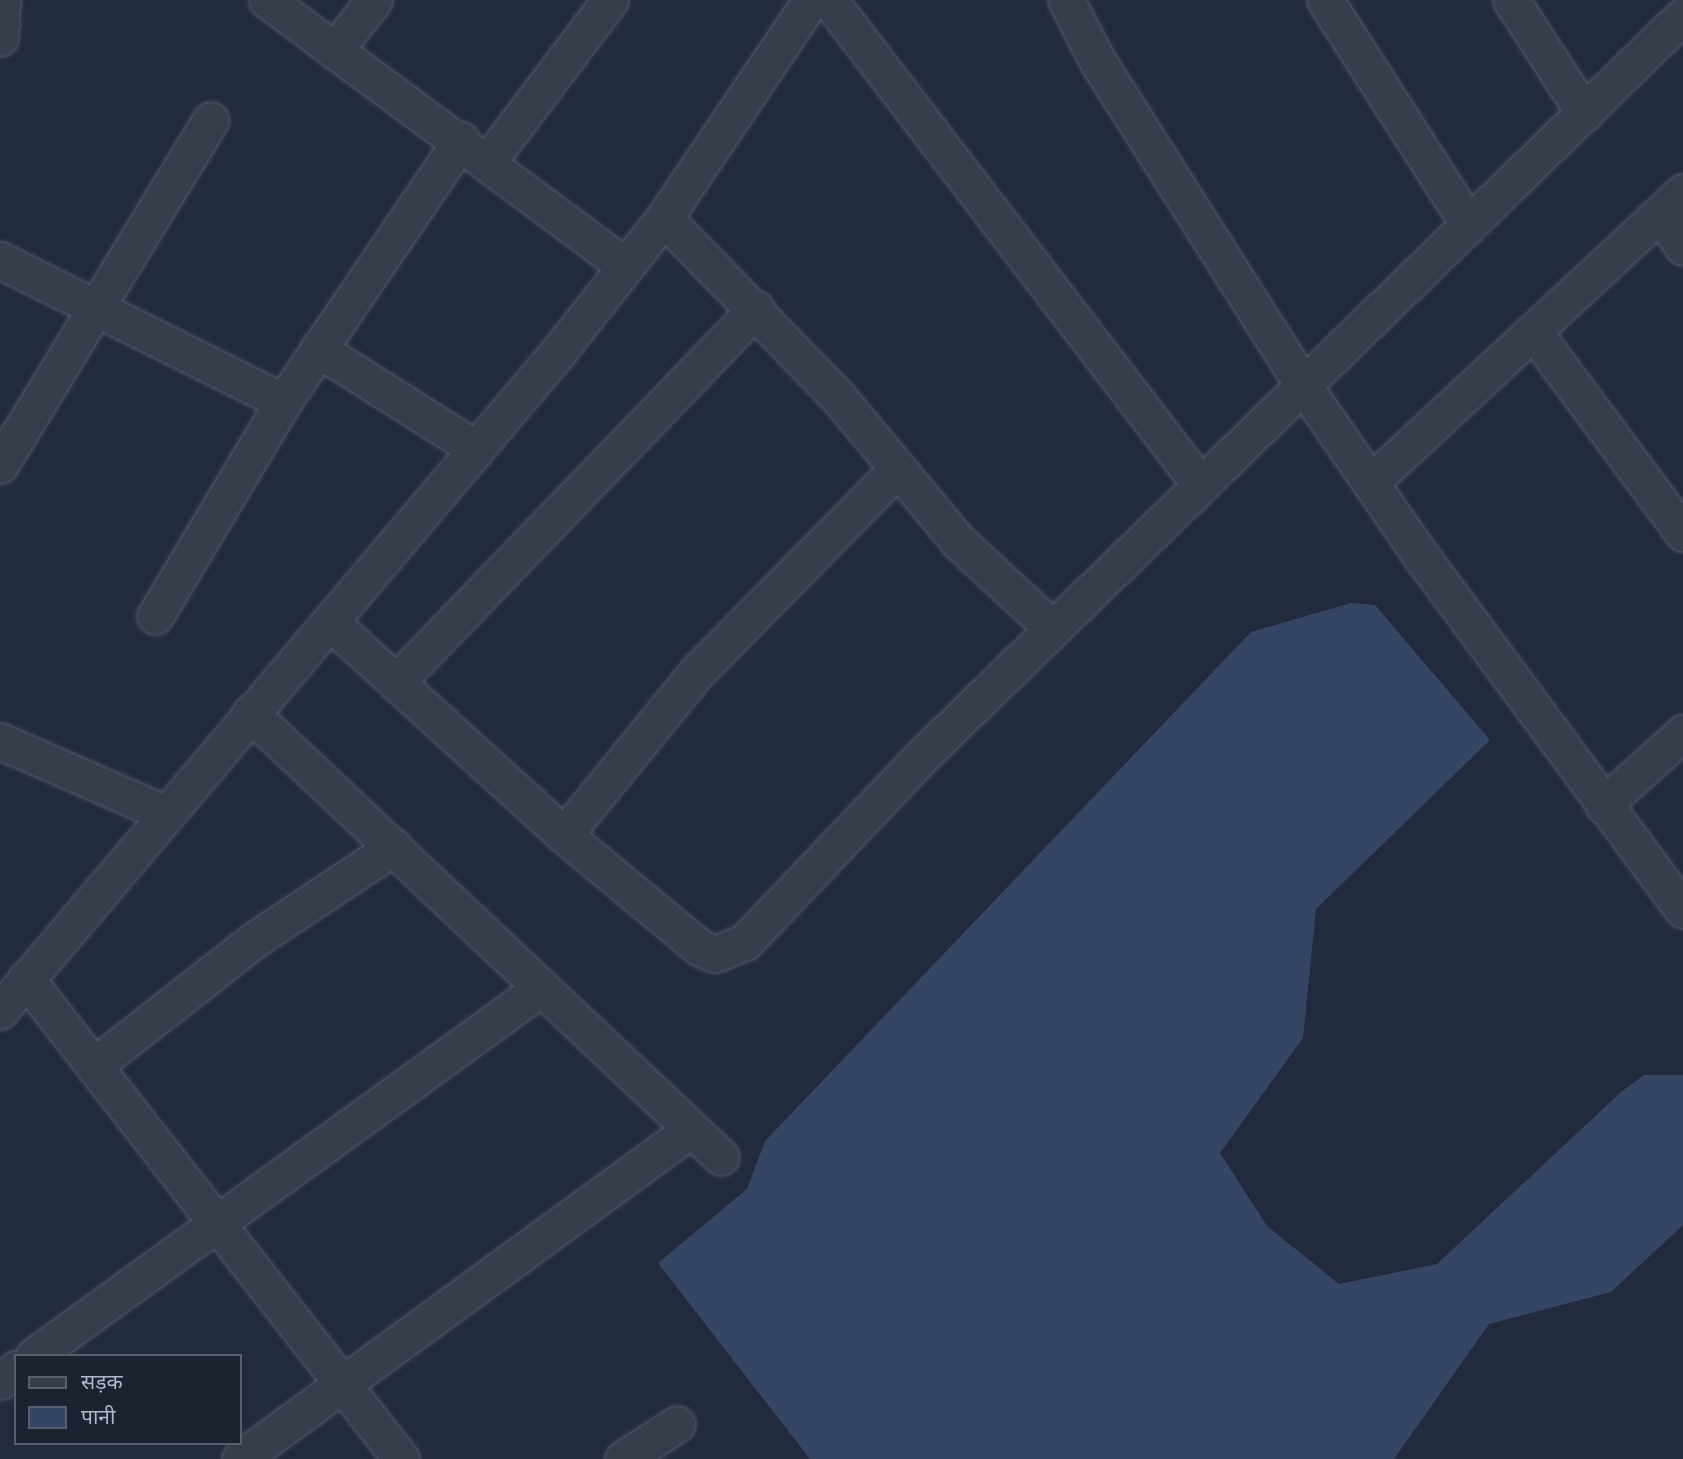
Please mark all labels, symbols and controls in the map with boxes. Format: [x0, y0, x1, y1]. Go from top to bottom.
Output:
legend [14, 1354, 242, 1445]
text: सड़क [81, 1368, 123, 1393]
text: पानी [81, 1403, 115, 1428]

